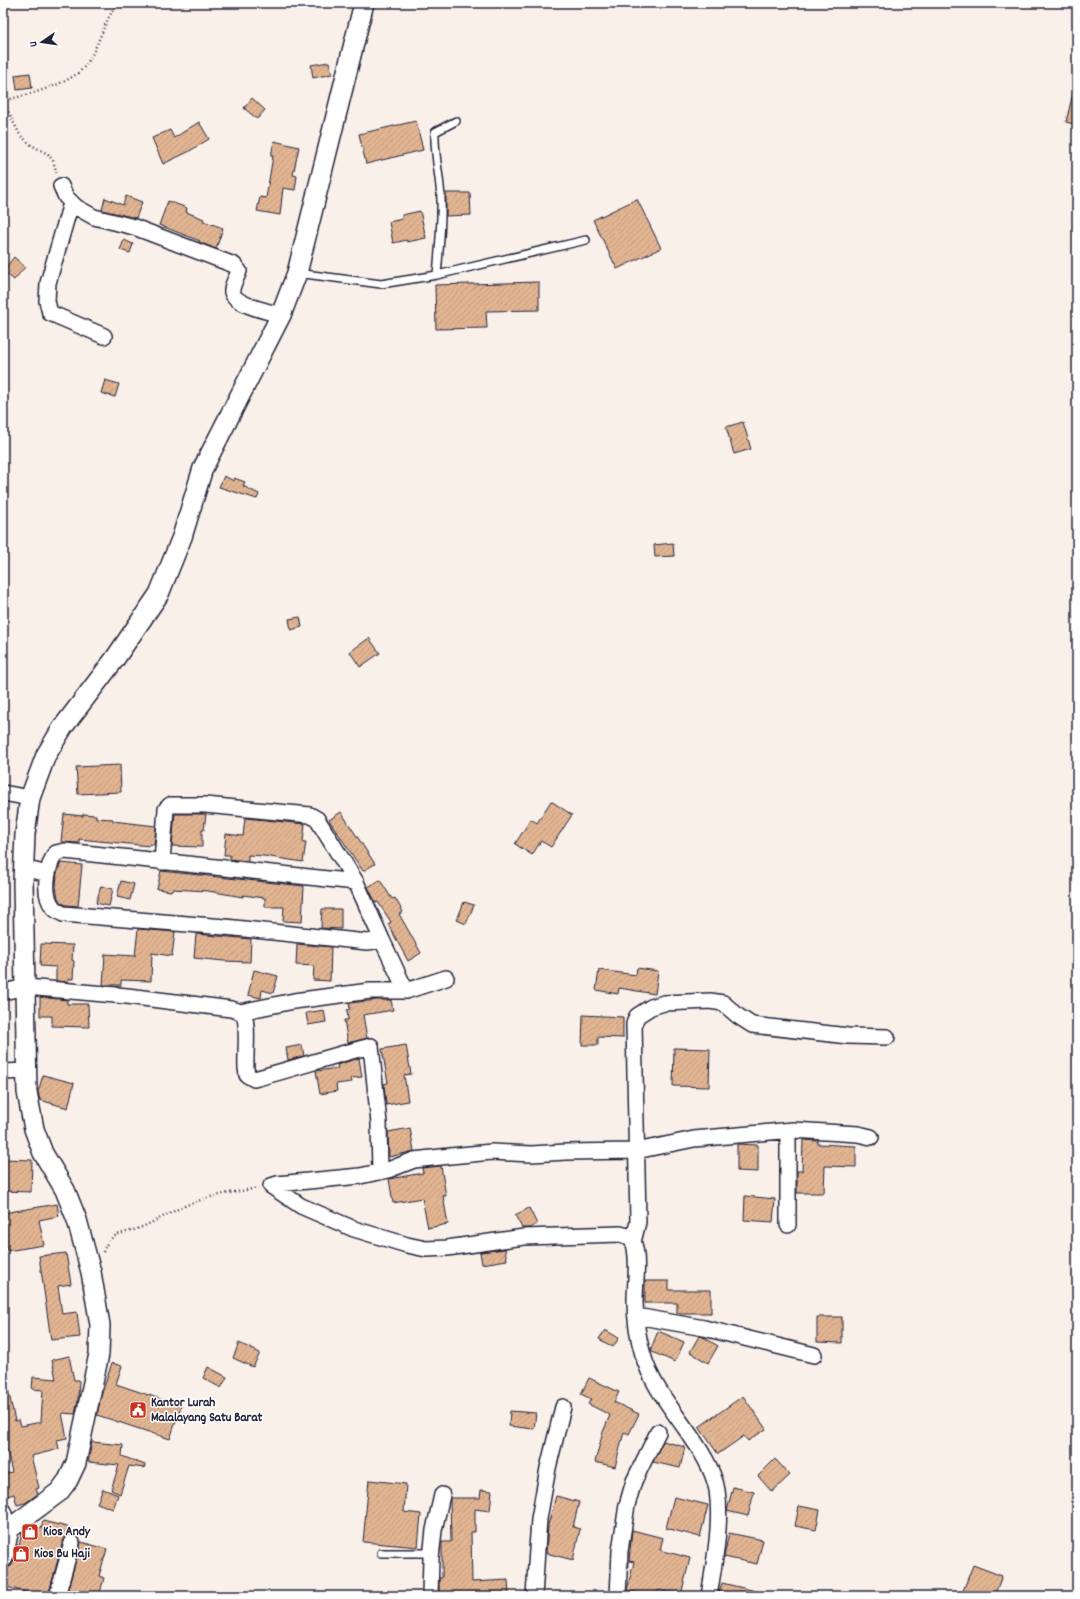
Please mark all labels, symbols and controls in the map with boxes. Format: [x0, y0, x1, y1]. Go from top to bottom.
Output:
north arrow [22, 22, 62, 62]
text: U [26, 39, 43, 48]
place label: Kantor Lurah Malalayang Satu Barat [151, 1394, 263, 1428]
public building icon: Kantor Lurah Malalayang Satu Barat [128, 1400, 148, 1420]
shop icon: Kios Andy [20, 1522, 40, 1542]
place label: Kios Andy [43, 1523, 91, 1542]
shop icon: Kios Bu Haji [11, 1544, 31, 1564]
place label: Kios Bu Haji [34, 1545, 91, 1564]

